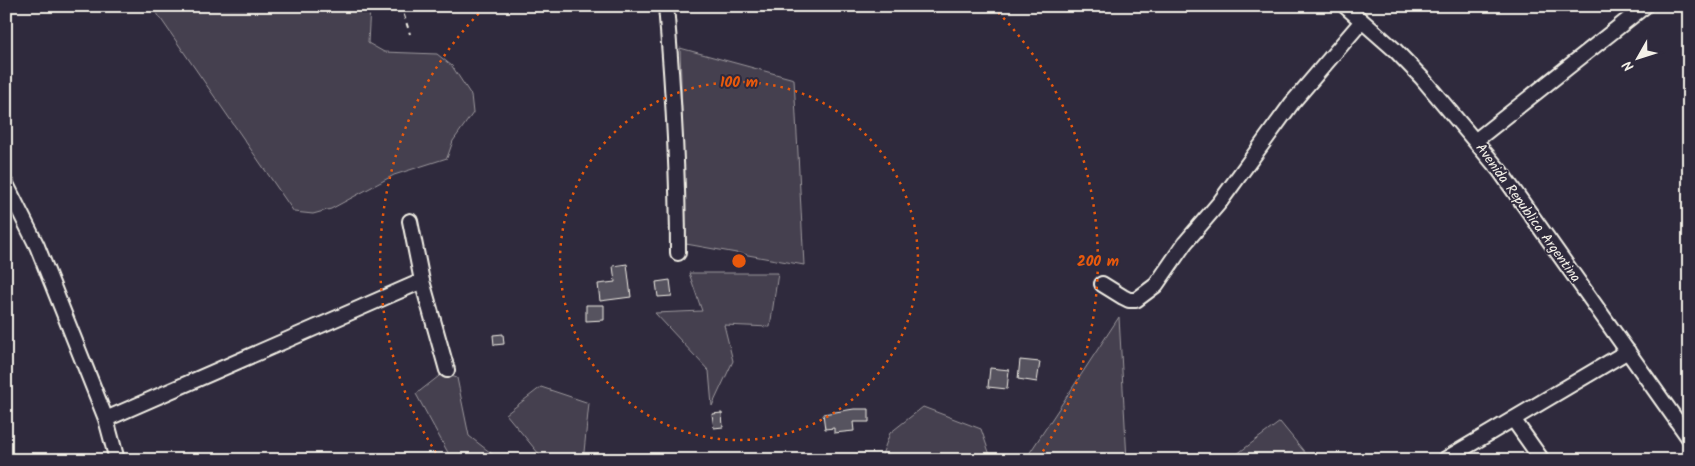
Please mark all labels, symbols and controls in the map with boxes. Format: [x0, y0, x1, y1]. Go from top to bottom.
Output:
north arrow [1612, 32, 1662, 82]
text: N [1617, 55, 1640, 76]
text: 100 m [720, 71, 758, 95]
street label: Avenida Republica Argentina [1470, 139, 1586, 287]
text: 200 m [1077, 250, 1119, 274]
centre of rings [730, 252, 748, 270]

